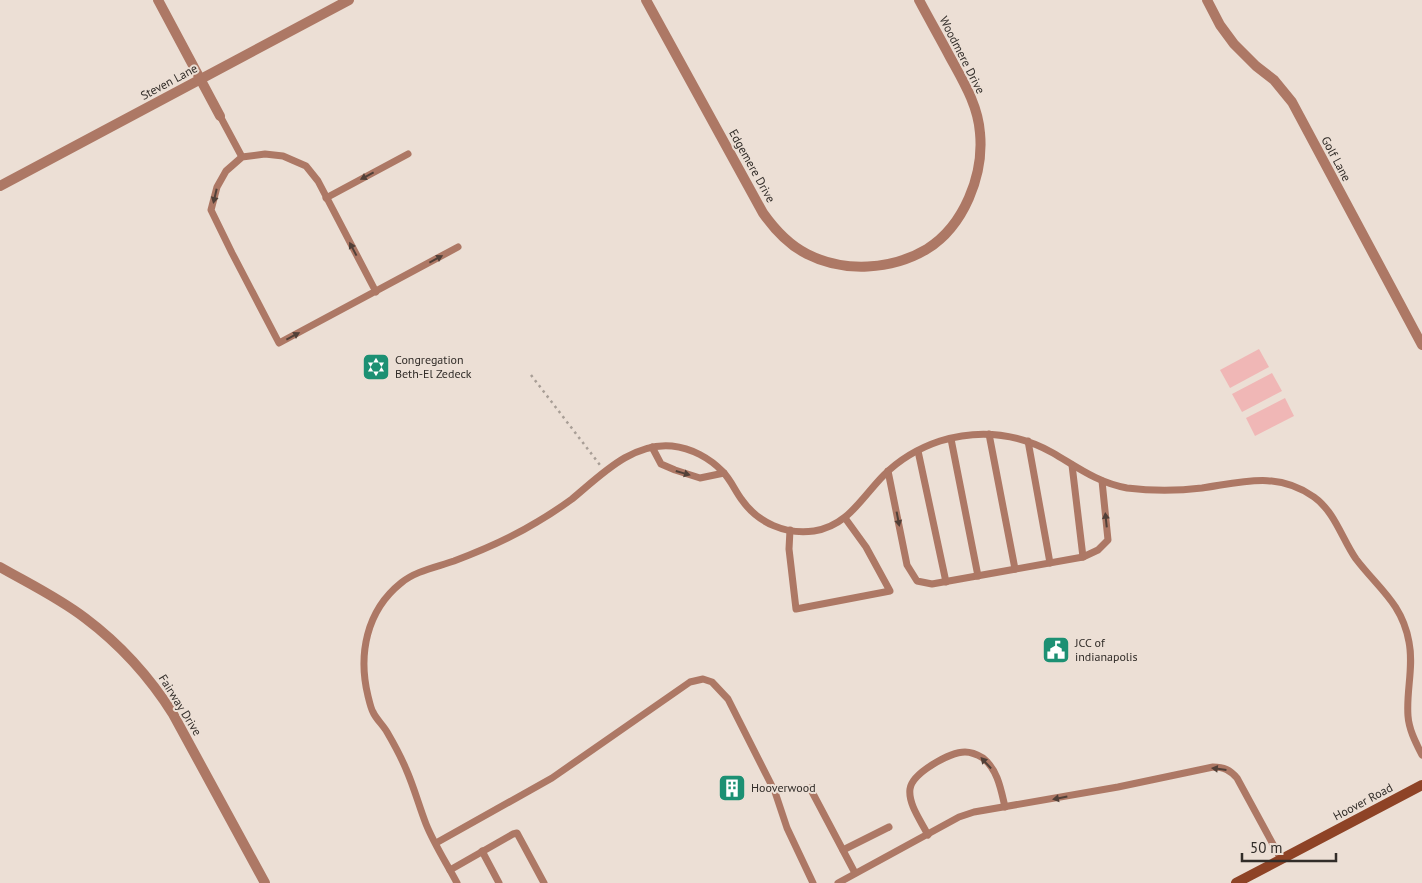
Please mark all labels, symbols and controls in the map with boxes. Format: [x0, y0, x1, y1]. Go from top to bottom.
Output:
street label: Woodmere Drive [936, 14, 988, 96]
street label: Steven Lane [138, 60, 200, 103]
street label: Edgemere Drive [726, 126, 779, 205]
street label: Golf Lane [1318, 134, 1355, 184]
one-way arrow [360, 172, 374, 181]
one-way arrow [211, 188, 219, 203]
one-way arrow [348, 242, 357, 255]
one-way arrow [429, 255, 443, 263]
one-way arrow [286, 332, 300, 340]
synagogue icon: Congregation Beth-El Zedeck [361, 352, 391, 382]
place label: Congregation Beth-El Zedeck [395, 352, 472, 381]
one-way arrow [675, 469, 690, 477]
one-way arrow [894, 511, 902, 527]
one-way arrow [1102, 512, 1110, 528]
public building icon: JCC of indianapolis [1041, 635, 1071, 665]
place label: JCC of indianapolis [1074, 635, 1138, 664]
street label: Fairway Drive [156, 671, 205, 738]
one-way arrow [980, 757, 992, 769]
one-way arrow [1211, 765, 1227, 773]
building icon: Hooverwood [717, 773, 747, 803]
place label: Hooverwood [751, 780, 816, 795]
street label: Hoover Road [1330, 780, 1395, 823]
one-way arrow [1052, 794, 1067, 802]
scale bar [1242, 830, 1336, 862]
text: 50 m [1250, 838, 1283, 857]

